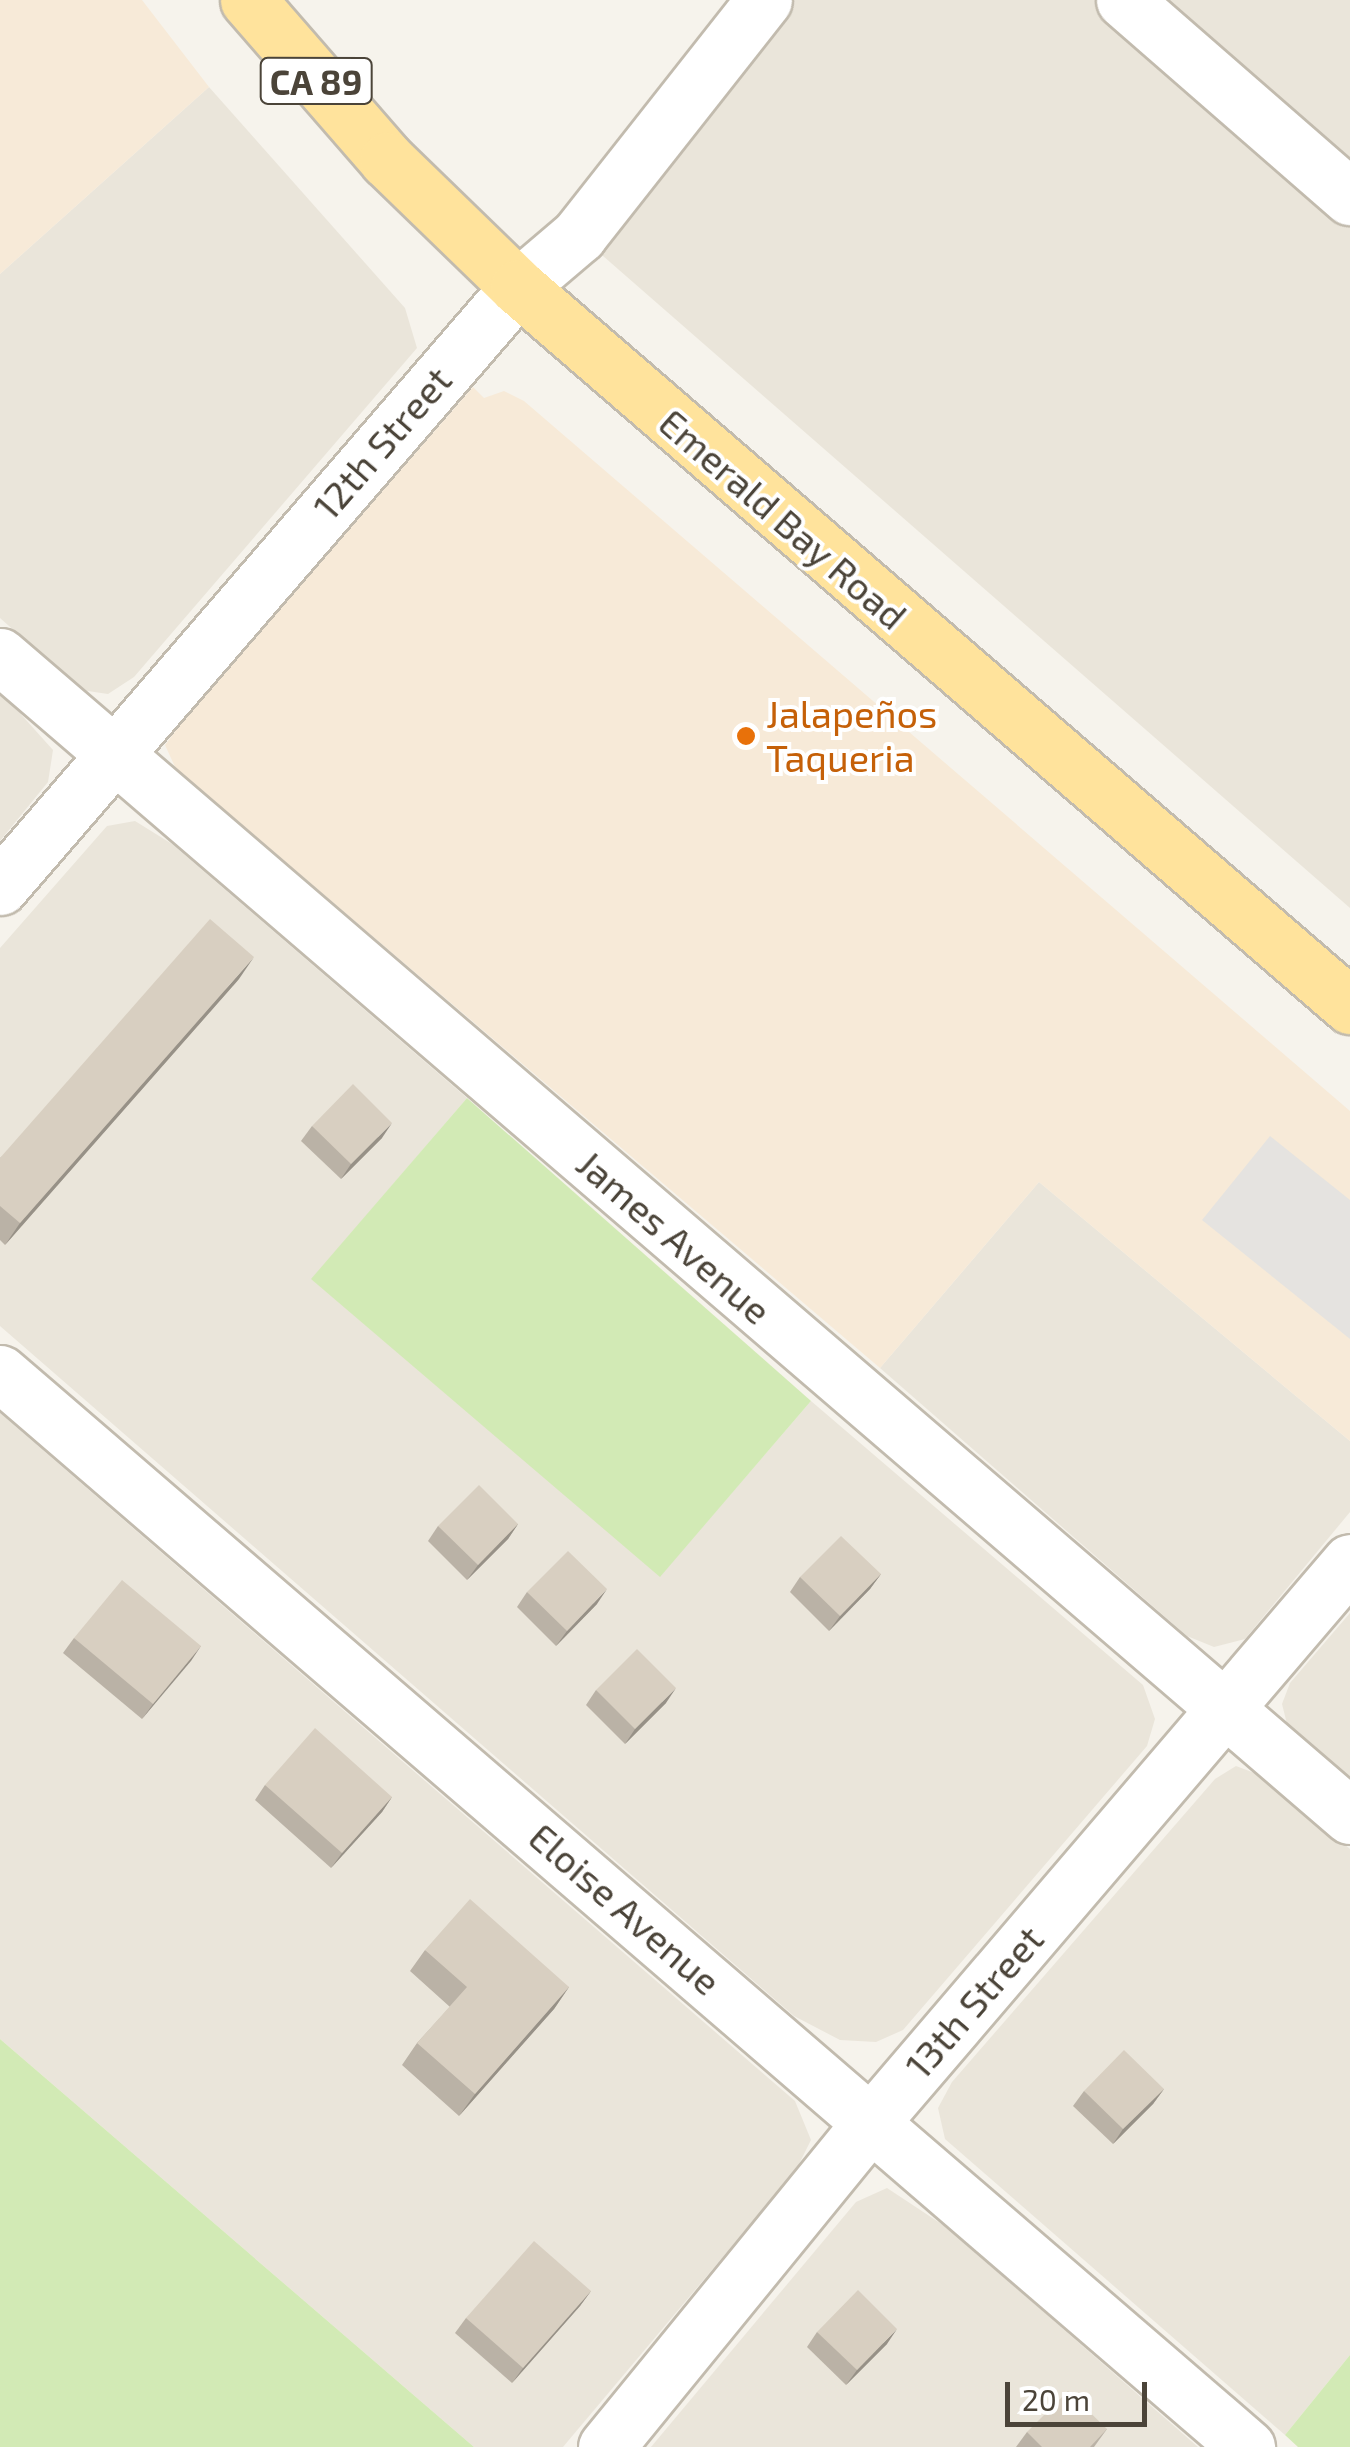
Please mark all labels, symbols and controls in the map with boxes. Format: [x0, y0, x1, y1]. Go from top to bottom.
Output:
road number: CA 89 [258, 51, 374, 111]
street label: 12th Street [303, 357, 461, 529]
street label: Emerald Bay Road [650, 399, 916, 639]
place label: Jalapeños Taqueria [766, 691, 937, 781]
marker: Jalapeños Taqueria [735, 725, 757, 747]
street label: James Avenue [567, 1140, 781, 1334]
street label: Eloise Avenue [520, 1813, 730, 2005]
street label: 13th Street [895, 1917, 1053, 2087]
scale bar [1010, 2362, 1152, 2424]
text: 20 m [1022, 2381, 1090, 2417]

